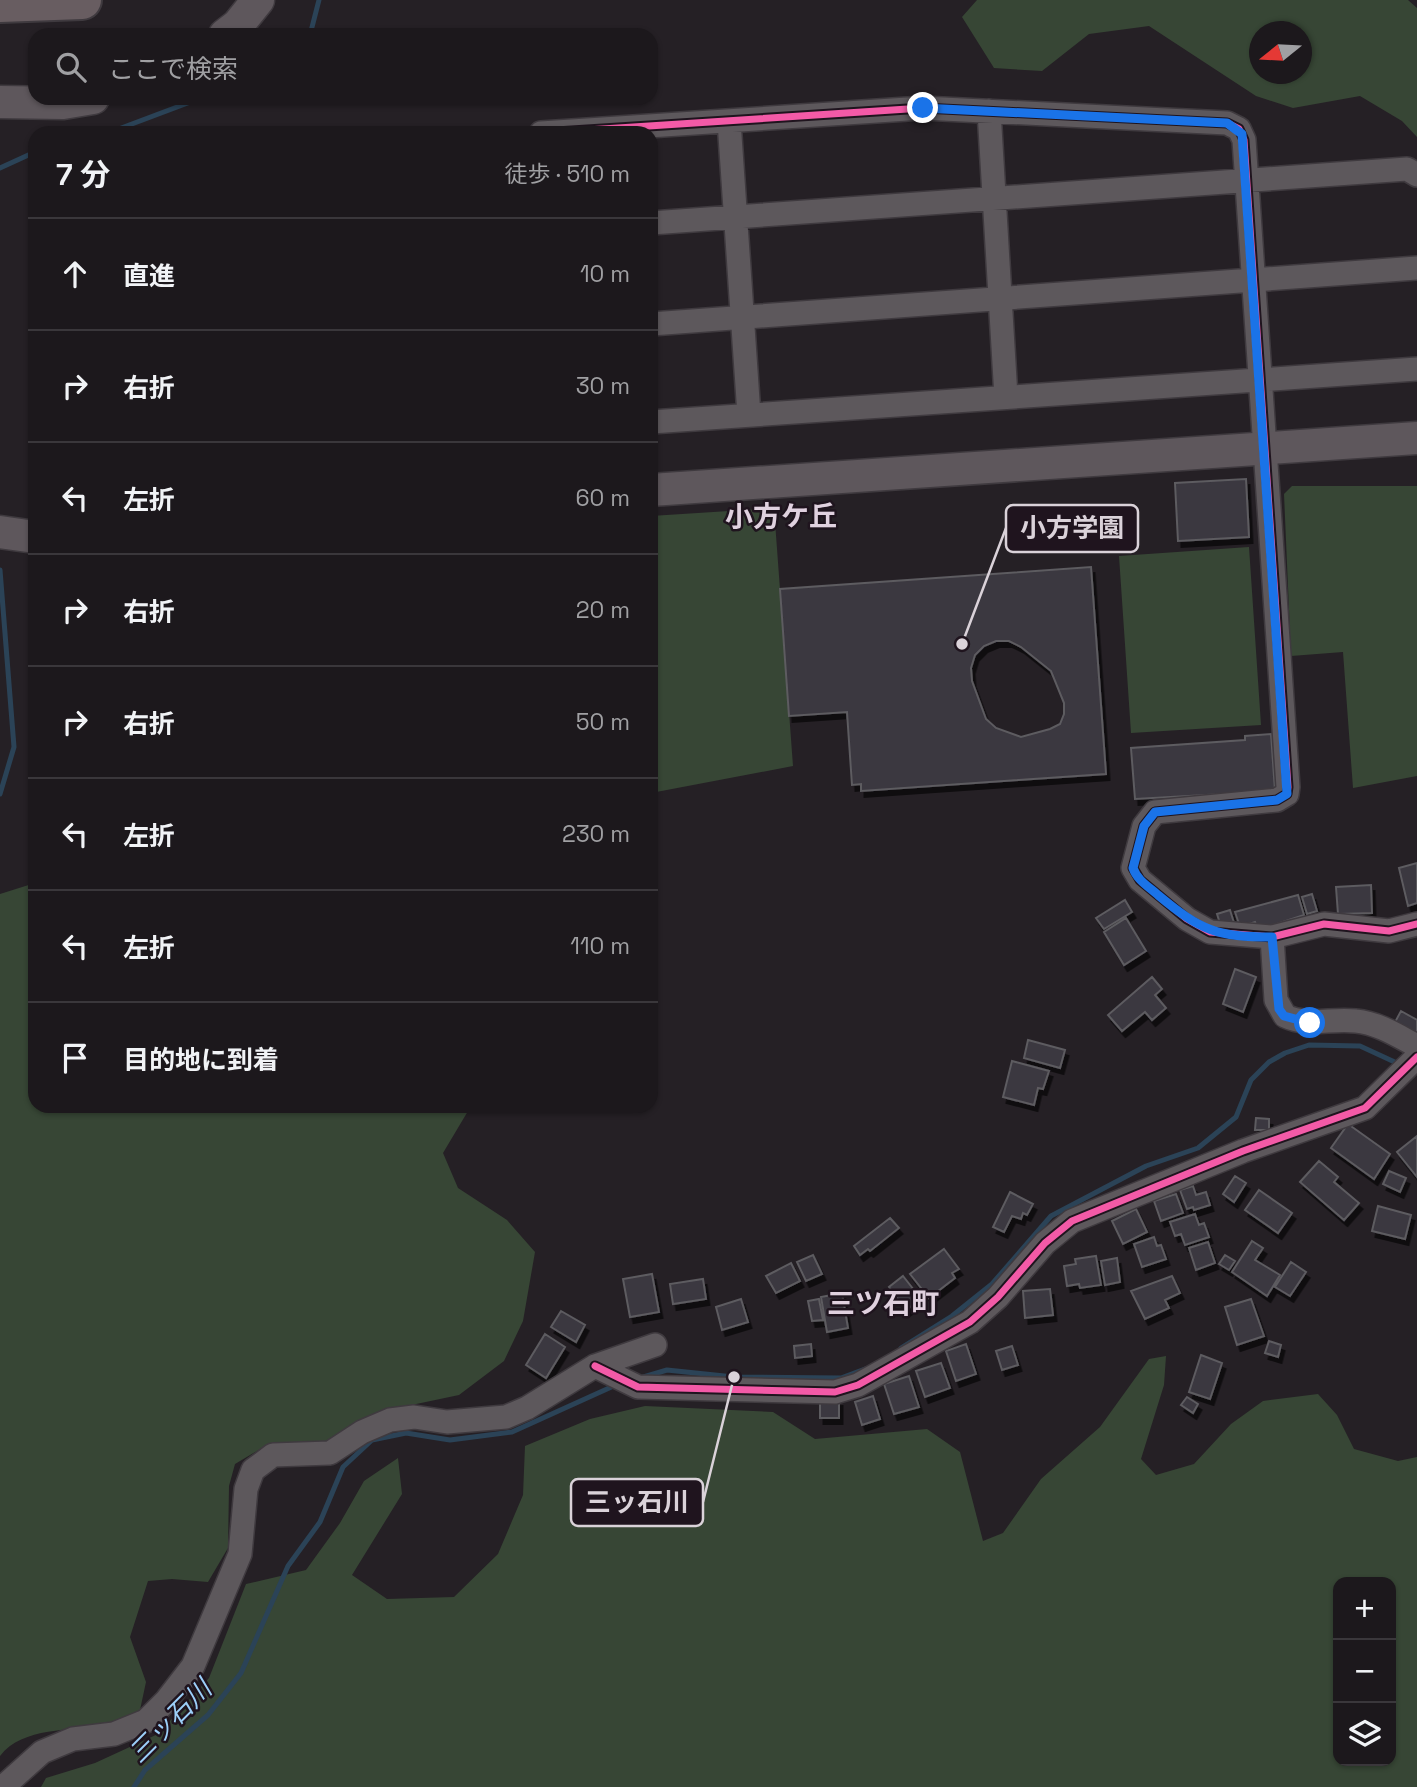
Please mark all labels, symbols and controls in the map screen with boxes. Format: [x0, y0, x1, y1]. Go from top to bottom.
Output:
north arrow [1249, 21, 1312, 84]
search box [28, 28, 658, 105]
icon: search [52, 48, 90, 86]
text: ここで検索 [108, 52, 238, 86]
route end [907, 92, 938, 123]
text: 7 分 [56, 155, 110, 194]
text: 徒歩 · 510 m [504, 159, 630, 189]
icon: ahead [56, 255, 94, 293]
text: 直進 [123, 259, 175, 293]
text: 10 m [580, 259, 630, 289]
icon: right [56, 367, 94, 405]
text: 右折 [123, 371, 175, 405]
text: 30 m [576, 371, 630, 401]
icon: left [56, 479, 94, 517]
text: 左折 [123, 483, 175, 517]
text: 60 m [575, 483, 630, 513]
district label: 小方ケ丘 [725, 498, 837, 534]
callout: 小方学園 [1006, 505, 1138, 552]
text: 小方学園 [1020, 511, 1124, 545]
icon: right [56, 591, 94, 629]
text: 右折 [123, 595, 175, 629]
text: 20 m [576, 595, 630, 625]
icon: right [56, 703, 94, 741]
text: 右折 [123, 707, 175, 741]
text: 50 m [576, 707, 630, 737]
icon: left [56, 815, 94, 853]
text: 左折 [123, 819, 175, 853]
text: 230 m [562, 819, 630, 849]
icon: left [56, 927, 94, 965]
text: 左折 [123, 931, 175, 965]
text: 110 m [570, 931, 630, 961]
route start [1294, 1007, 1325, 1038]
icon: arrive [56, 1039, 94, 1077]
text: 目的地に到着 [123, 1043, 279, 1077]
district label: 三ツ石町 [827, 1285, 939, 1321]
callout: 三ッ石川 [571, 1479, 703, 1526]
text: 三ッ石川 [585, 1485, 689, 1519]
map controls [1333, 1577, 1396, 1766]
button: + [1333, 1577, 1396, 1640]
button: − [1333, 1640, 1396, 1703]
water label: 三ッ石川 [121, 1670, 221, 1770]
button: layers [1333, 1703, 1396, 1766]

